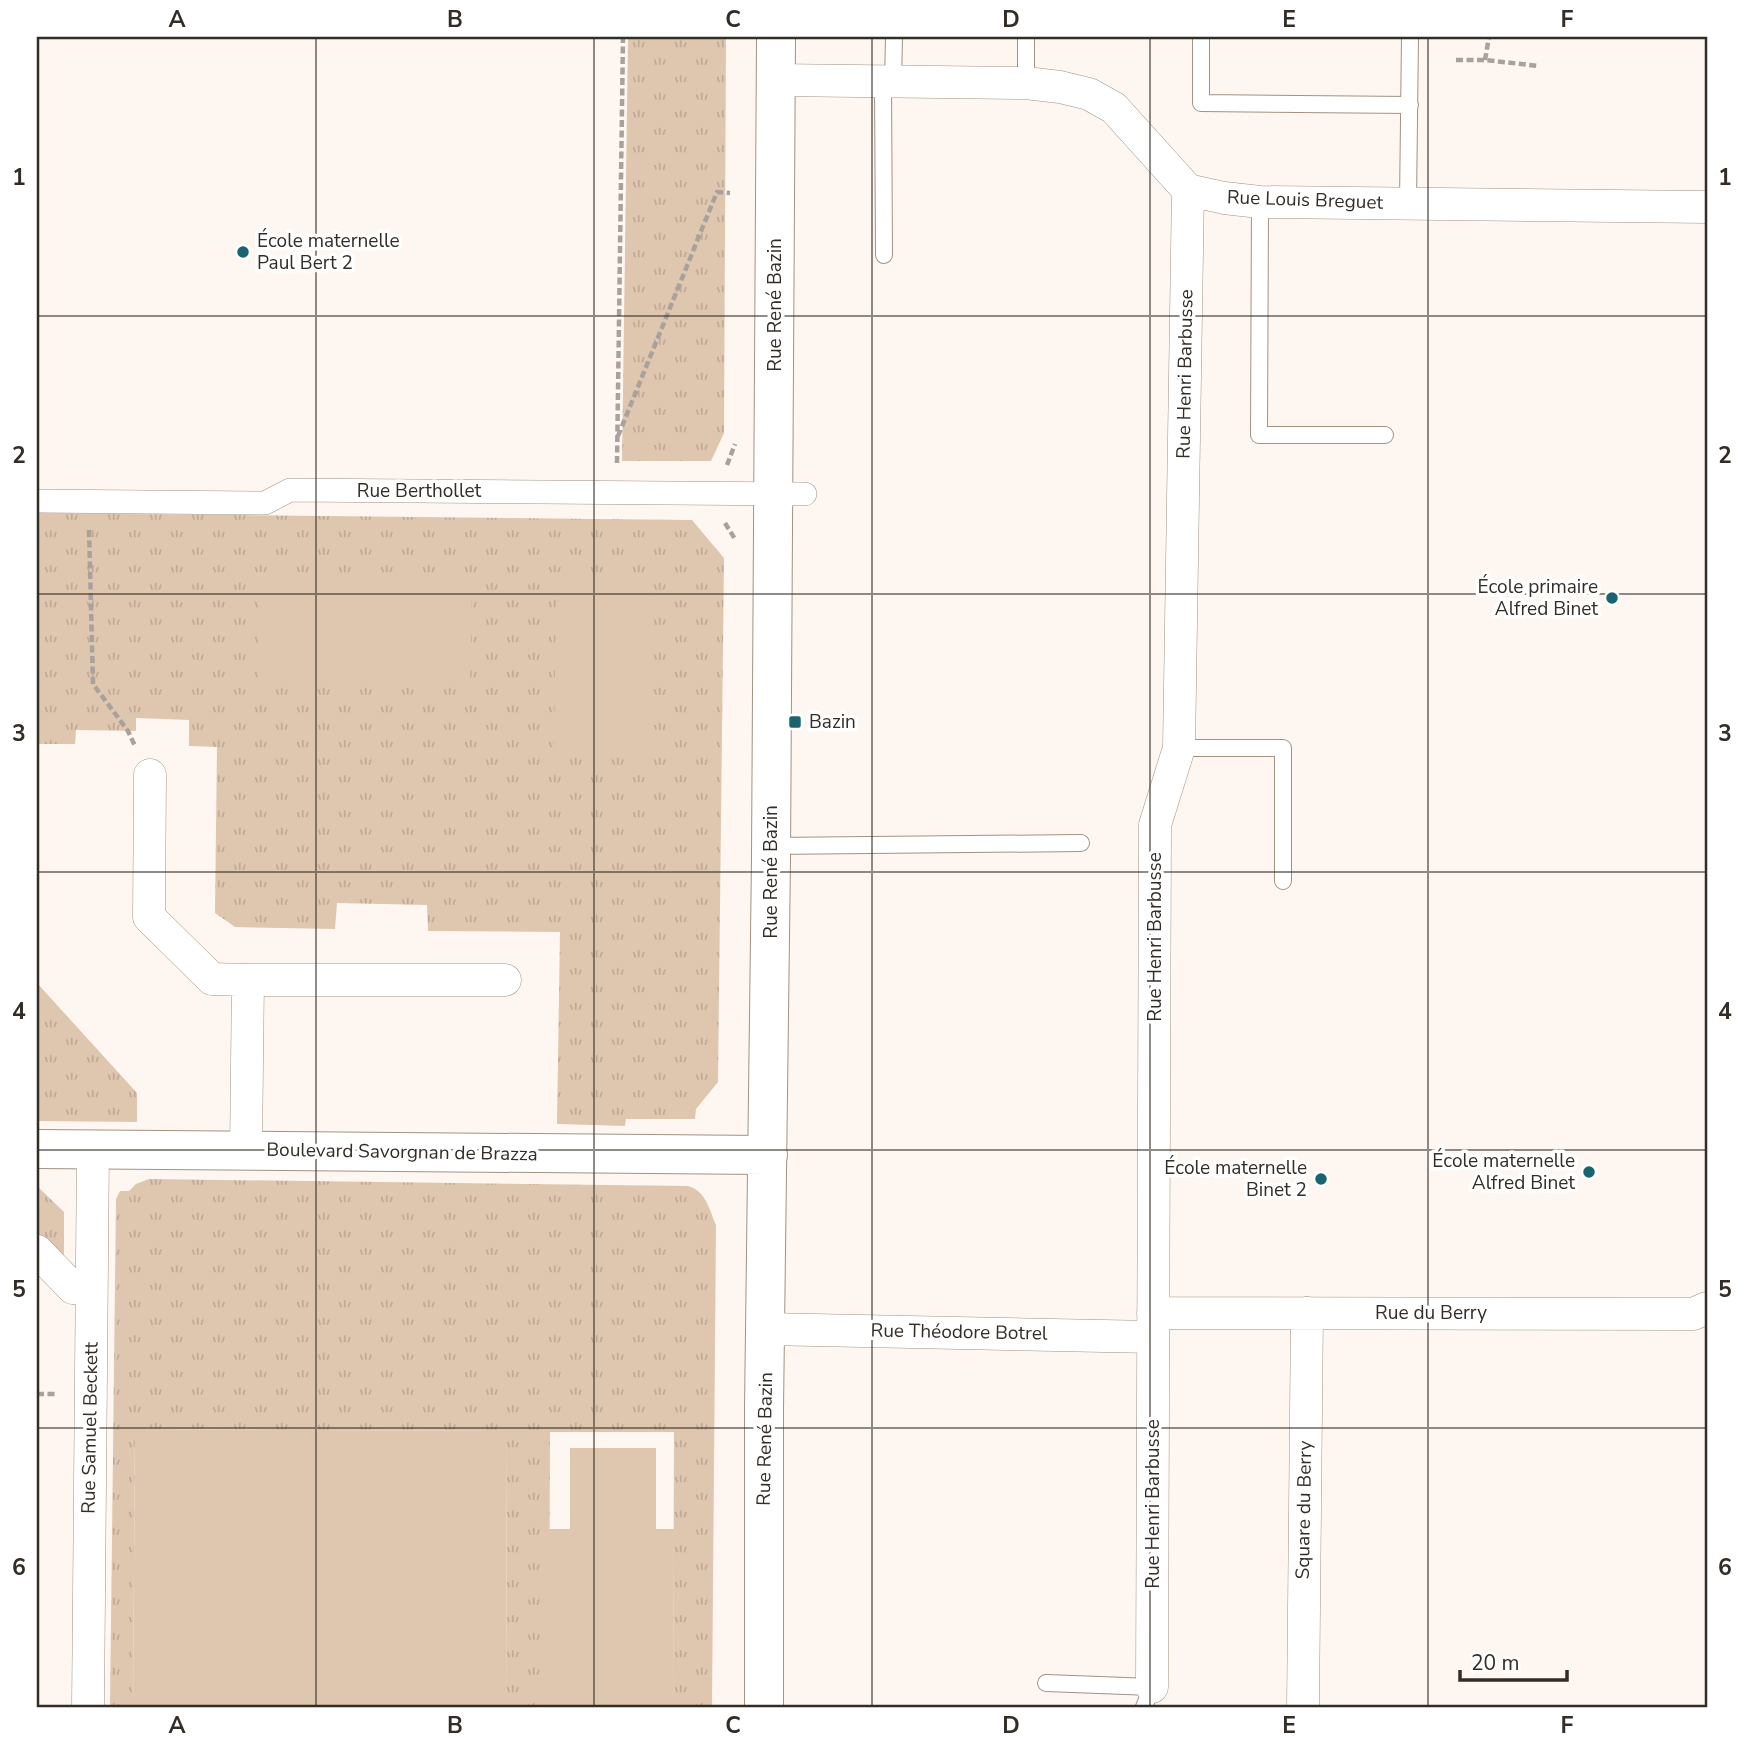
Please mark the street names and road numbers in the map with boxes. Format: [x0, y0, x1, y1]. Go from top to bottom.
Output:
street label: Rue Louis Breguet [1226, 184, 1384, 216]
street label: Rue René Bazin [762, 238, 788, 372]
street label: Rue Henri Barbusse [1171, 289, 1199, 459]
street label: Rue Berthollet [357, 478, 482, 504]
street label: Rue René Bazin [758, 805, 784, 939]
street label: Rue Henri Barbusse [1142, 852, 1168, 1022]
street label: Boulevard Savorgnan de Brazza [266, 1137, 538, 1167]
street label: Rue du Berry [1375, 1300, 1487, 1326]
street label: Rue Théodore Botrel [870, 1317, 1048, 1347]
street label: Rue Samuel Beckett [76, 1342, 105, 1514]
street label: Rue René Bazin [751, 1372, 779, 1506]
street label: Rue Henri Barbusse [1140, 1419, 1166, 1589]
street label: Square du Berry [1290, 1440, 1318, 1580]

